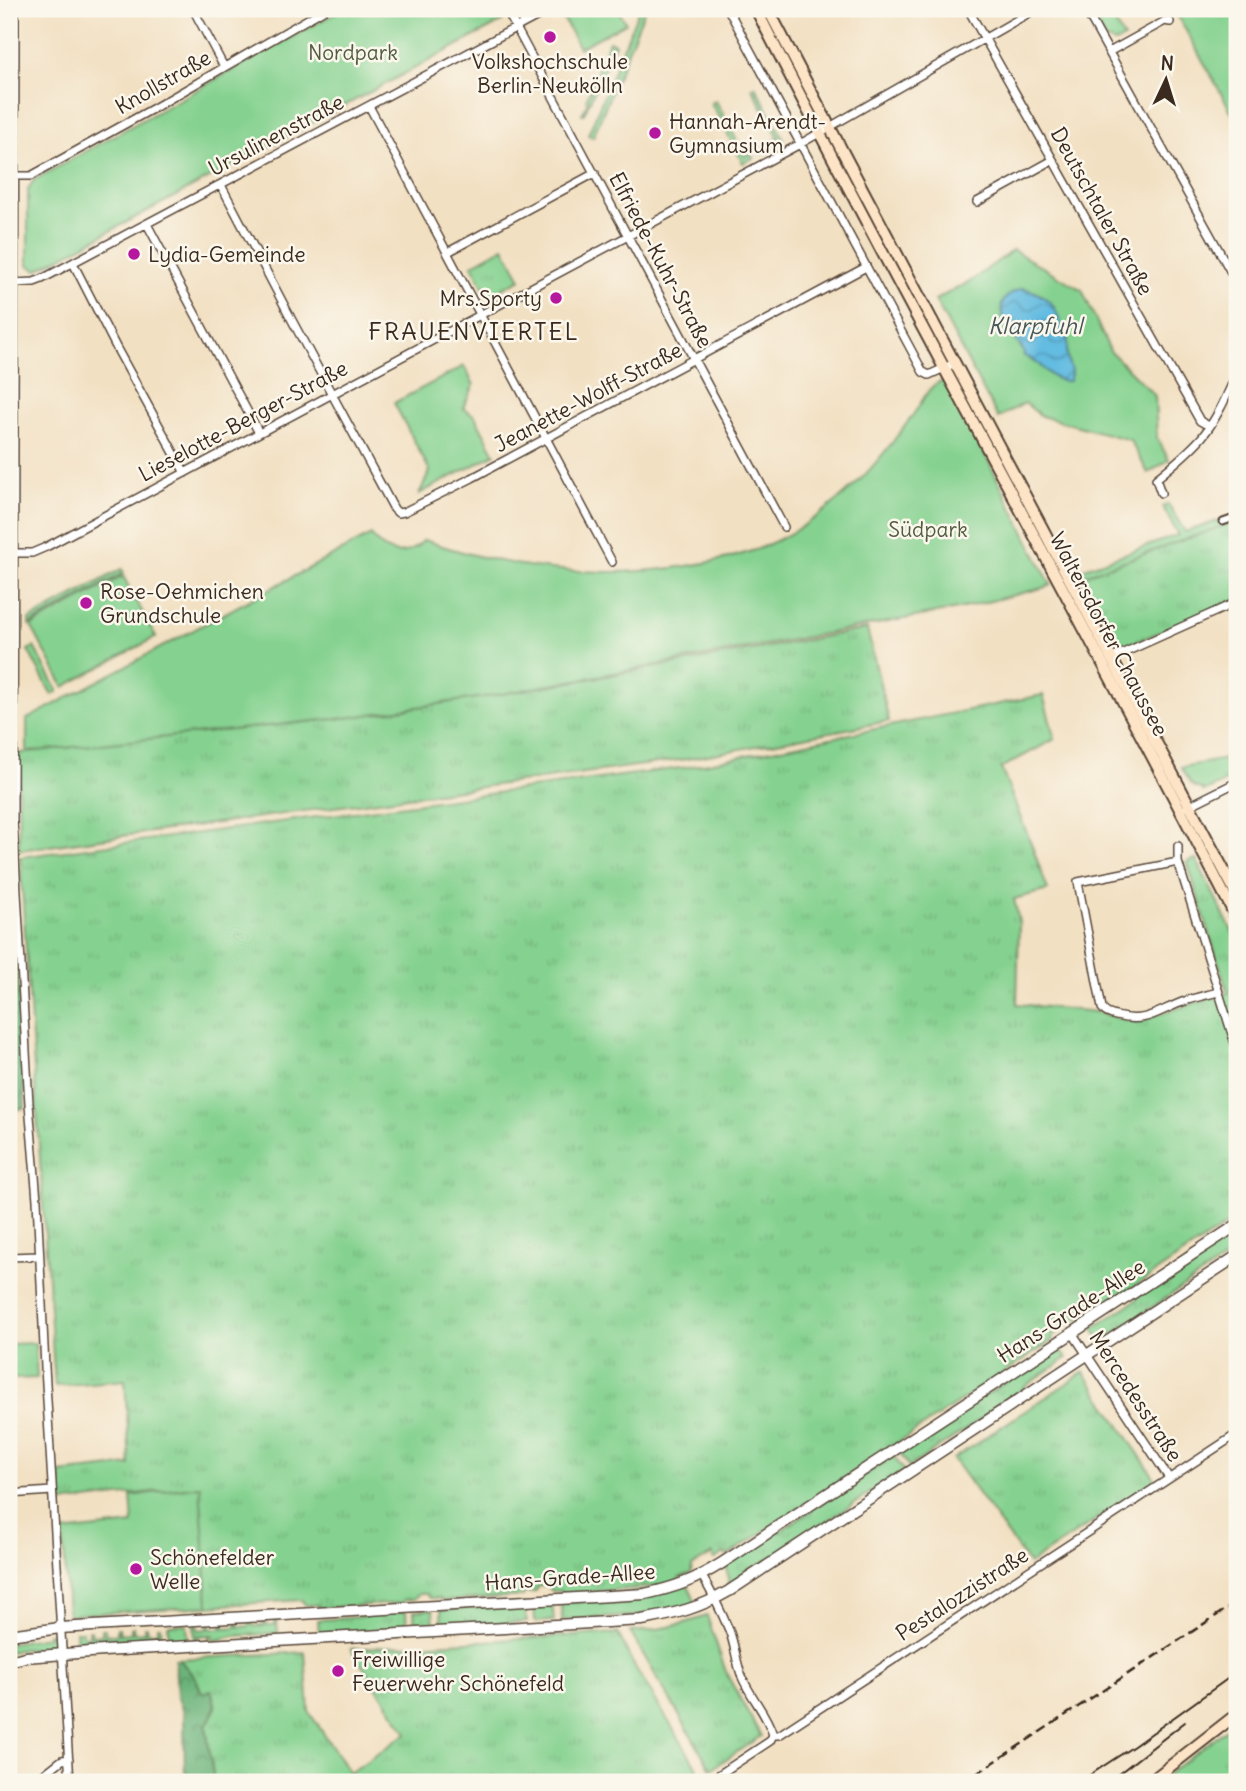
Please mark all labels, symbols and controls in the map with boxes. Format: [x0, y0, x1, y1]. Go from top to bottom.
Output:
marker: Volkshochschule Berlin-Neukölln [542, 29, 558, 45]
park label: Nordpark [308, 39, 398, 66]
street label: Knollstraße [110, 44, 216, 120]
north arrow [1130, 46, 1200, 116]
place label: Volkshochschule Berlin-Neukölln [472, 48, 628, 99]
text: N [1160, 51, 1175, 75]
street label: Ursulinenstraße [204, 88, 348, 182]
place label: Hannah-Arendt- Gymnasium [669, 108, 826, 159]
street label: Deutschtaler Straße [1045, 122, 1159, 300]
marker: Hannah-Arendt- Gymnasium [647, 125, 663, 141]
street label: Elfriede-Kuhr-Straße [603, 167, 719, 353]
place label: Lydia-Gemeinde [148, 241, 305, 268]
marker: Lydia-Gemeinde [126, 246, 142, 262]
place label: Mrs.Sporty [439, 285, 542, 312]
marker: Mrs.Sporty [548, 290, 564, 306]
water label: Klarpfuhl [988, 311, 1085, 340]
district label: FRAUENVIERTEL [368, 316, 580, 346]
street label: Jeanette-Wolff-Straße [489, 336, 687, 458]
street label: Lieselotte-Berger-Straße [134, 354, 352, 488]
park label: Südpark [888, 516, 968, 543]
street label: Waltersdorfer Chaussee [1044, 527, 1174, 741]
place label: Rose-Oehmichen Grundschule [100, 578, 264, 629]
marker: Rose-Oehmichen Grundschule [78, 595, 94, 611]
street label: Hans-Grade-Allee [992, 1253, 1150, 1369]
street label: Mercedesstraße [1084, 1325, 1188, 1467]
street label: Pestalozzistraße [891, 1541, 1033, 1647]
place label: Schönefelder Welle [150, 1544, 275, 1595]
street label: Hans-Grade-Allee [484, 1558, 656, 1596]
marker: Schönefelder Welle [128, 1561, 144, 1577]
place label: Freiwillige Feuerwehr Schönefeld [352, 1646, 564, 1697]
marker: Freiwillige Feuerwehr Schönefeld [330, 1663, 346, 1679]

